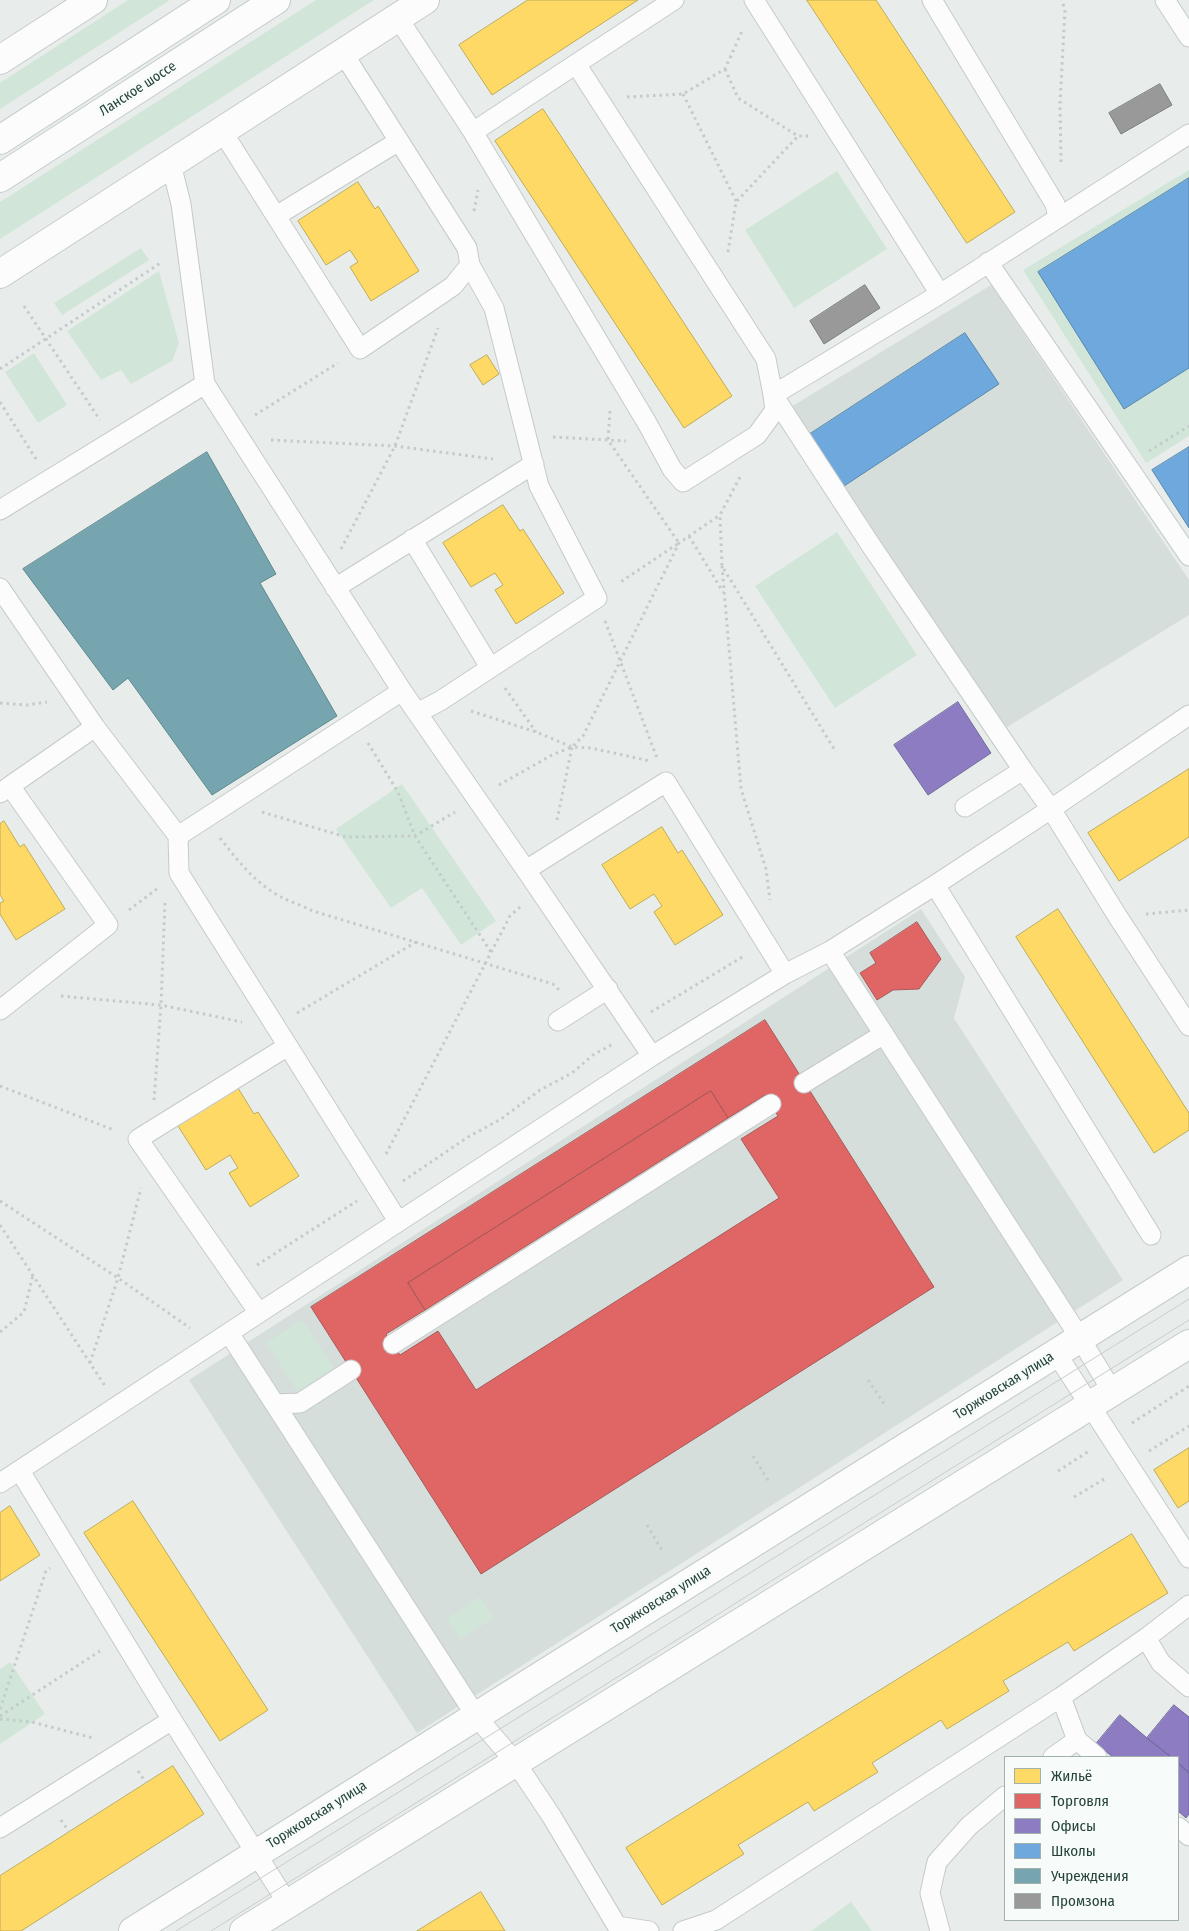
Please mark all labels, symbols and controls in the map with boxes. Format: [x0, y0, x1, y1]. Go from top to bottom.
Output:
street label: Ланское шоссе [96, 58, 180, 120]
street label: Торжковская улица [951, 1348, 1057, 1424]
street label: Торжковская улица [608, 1562, 714, 1638]
legend [1004, 1756, 1179, 1921]
text: Жильё [1051, 1767, 1092, 1785]
street label: Торжковская улица [264, 1777, 370, 1853]
text: Торговля [1051, 1792, 1109, 1810]
text: Офисы [1051, 1817, 1096, 1835]
text: Школы [1051, 1842, 1096, 1860]
text: Учреждения [1051, 1867, 1129, 1885]
text: Промзона [1051, 1892, 1115, 1910]

